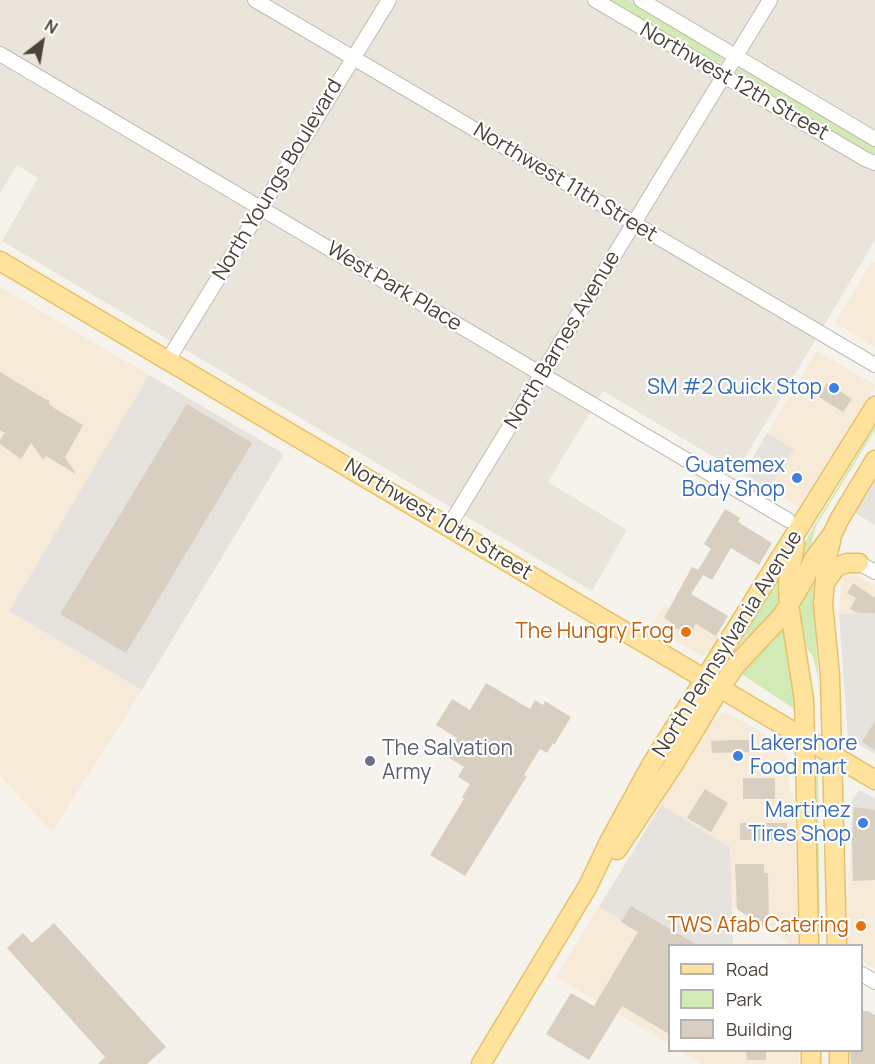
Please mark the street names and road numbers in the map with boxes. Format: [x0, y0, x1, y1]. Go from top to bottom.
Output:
street label: Northwest 12th Street [635, 18, 833, 146]
street label: North Youngs Boulevard [208, 75, 348, 285]
street label: Northwest 11th Street [469, 118, 661, 248]
street label: West Park Place [322, 237, 466, 337]
street label: North Barnes Avenue [500, 246, 626, 434]
street label: Northwest 10th Street [340, 454, 536, 586]
street label: North Pennsylvania Avenue [648, 526, 808, 762]

